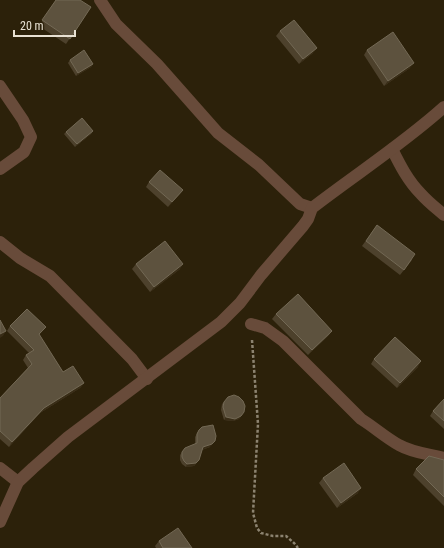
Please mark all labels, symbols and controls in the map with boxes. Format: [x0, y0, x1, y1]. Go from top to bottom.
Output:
scale bar [14, 12, 75, 38]
text: 20 m [20, 19, 44, 33]

